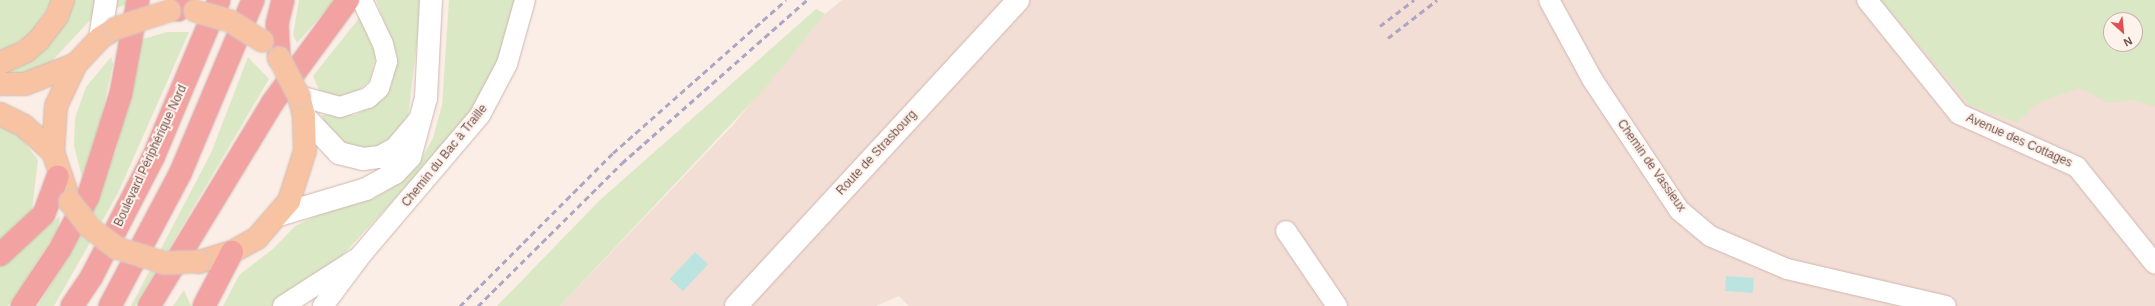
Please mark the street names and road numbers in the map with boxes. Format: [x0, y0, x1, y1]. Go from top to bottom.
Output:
street label: Boulevard Périphérique Nord [112, 83, 190, 229]
street label: Chemin du Bac à Traille [399, 102, 491, 210]
street label: Route de Strasbourg [834, 108, 920, 198]
street label: Avenue des Cottages [1964, 111, 2074, 171]
street label: Chemin de Vassieux [1614, 117, 1688, 215]

